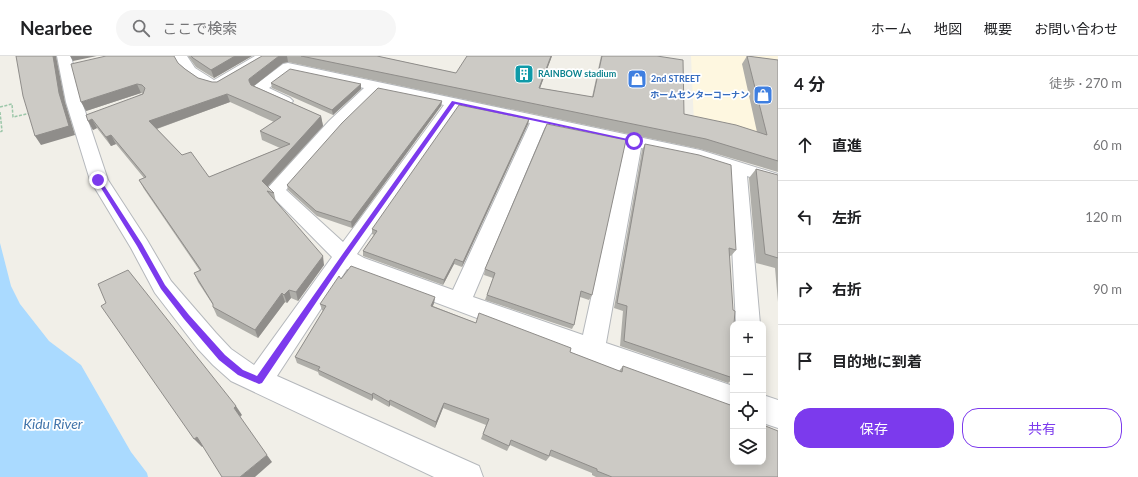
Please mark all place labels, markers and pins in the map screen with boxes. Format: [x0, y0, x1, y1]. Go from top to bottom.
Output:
building icon: RAINBOW stadium [513, 63, 535, 85]
place label: RAINBOW stadium [538, 68, 617, 79]
shop icon: 2nd STREET [626, 68, 648, 90]
place label: 2nd STREET [651, 73, 701, 84]
shop icon: ホームセンターコーナン [752, 84, 774, 106]
place label: ホームセンターコーナン [650, 89, 749, 100]

